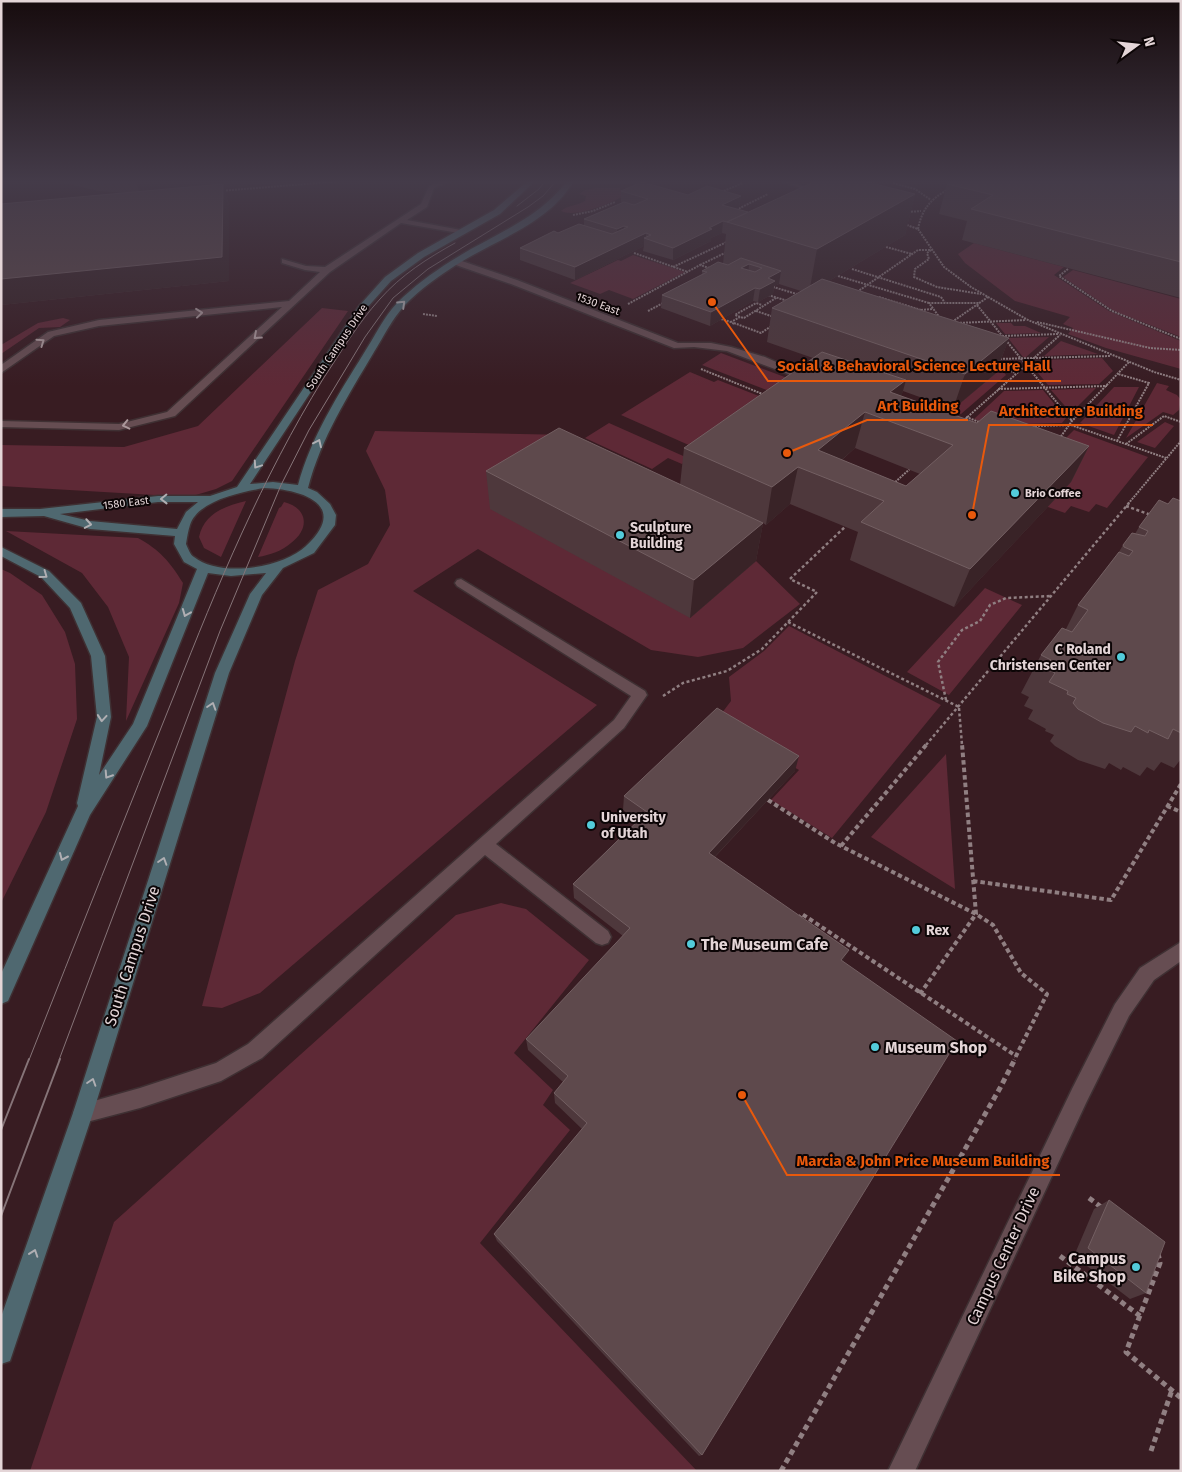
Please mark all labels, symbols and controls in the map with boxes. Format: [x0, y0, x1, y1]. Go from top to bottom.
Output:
north arrow [1112, 20, 1162, 70]
text: N [1140, 35, 1158, 48]
street label: 1530 East [574, 290, 622, 318]
one-way arrow [396, 301, 405, 310]
street label: South Campus Drive [304, 302, 370, 392]
one-way arrow [196, 307, 204, 318]
one-way arrow [253, 330, 262, 339]
one-way arrow [35, 339, 44, 347]
callout: Social & Behavioral Science Lecture Hall [768, 351, 1061, 381]
text: Social & Behavioral Science Lecture Hall [777, 357, 1051, 375]
callout: Art Building [867, 390, 968, 420]
callout: Architecture Building [989, 395, 1153, 425]
text: Art Building [877, 397, 959, 415]
text: Architecture Building [998, 402, 1144, 420]
one-way arrow [121, 419, 130, 430]
one-way arrow [312, 439, 323, 448]
one-way arrow [254, 459, 263, 468]
marker: Brio Coffee [1009, 487, 1021, 499]
place label: Brio Coffee [1025, 487, 1081, 500]
street label: 1580 East [102, 494, 150, 512]
one-way arrow [160, 494, 168, 504]
one-way arrow [83, 519, 92, 529]
place label: Sculpture Building [630, 519, 692, 552]
marker: Sculpture Building [614, 529, 626, 541]
one-way arrow [38, 569, 48, 578]
one-way arrow [182, 608, 192, 617]
place label: C Roland Christensen Center [990, 641, 1111, 674]
marker: C Roland Christensen Center [1115, 651, 1127, 663]
one-way arrow [206, 702, 216, 710]
one-way arrow [97, 715, 108, 723]
one-way arrow [105, 769, 114, 778]
place label: University of Utah [601, 809, 666, 842]
marker: University of Utah [585, 819, 597, 831]
one-way arrow [59, 852, 70, 861]
one-way arrow [157, 857, 167, 865]
street label: South Campus Drive [100, 884, 164, 1028]
place label: Rex [926, 922, 950, 939]
marker: Rex [910, 924, 922, 936]
place label: The Museum Cafe [701, 935, 829, 954]
marker: The Museum Cafe [685, 938, 697, 950]
place label: Museum Shop [885, 1038, 987, 1057]
marker: Museum Shop [869, 1041, 881, 1053]
one-way arrow [87, 1078, 97, 1087]
callout: Marcia & John Price Museum Building [787, 1145, 1060, 1175]
text: Marcia & John Price Museum Building [796, 1152, 1050, 1170]
street label: Campus Center Drive [963, 1184, 1043, 1328]
one-way arrow [29, 1249, 39, 1257]
place label: Campus Bike Shop [1053, 1249, 1126, 1286]
marker: Campus Bike Shop [1130, 1261, 1142, 1273]

